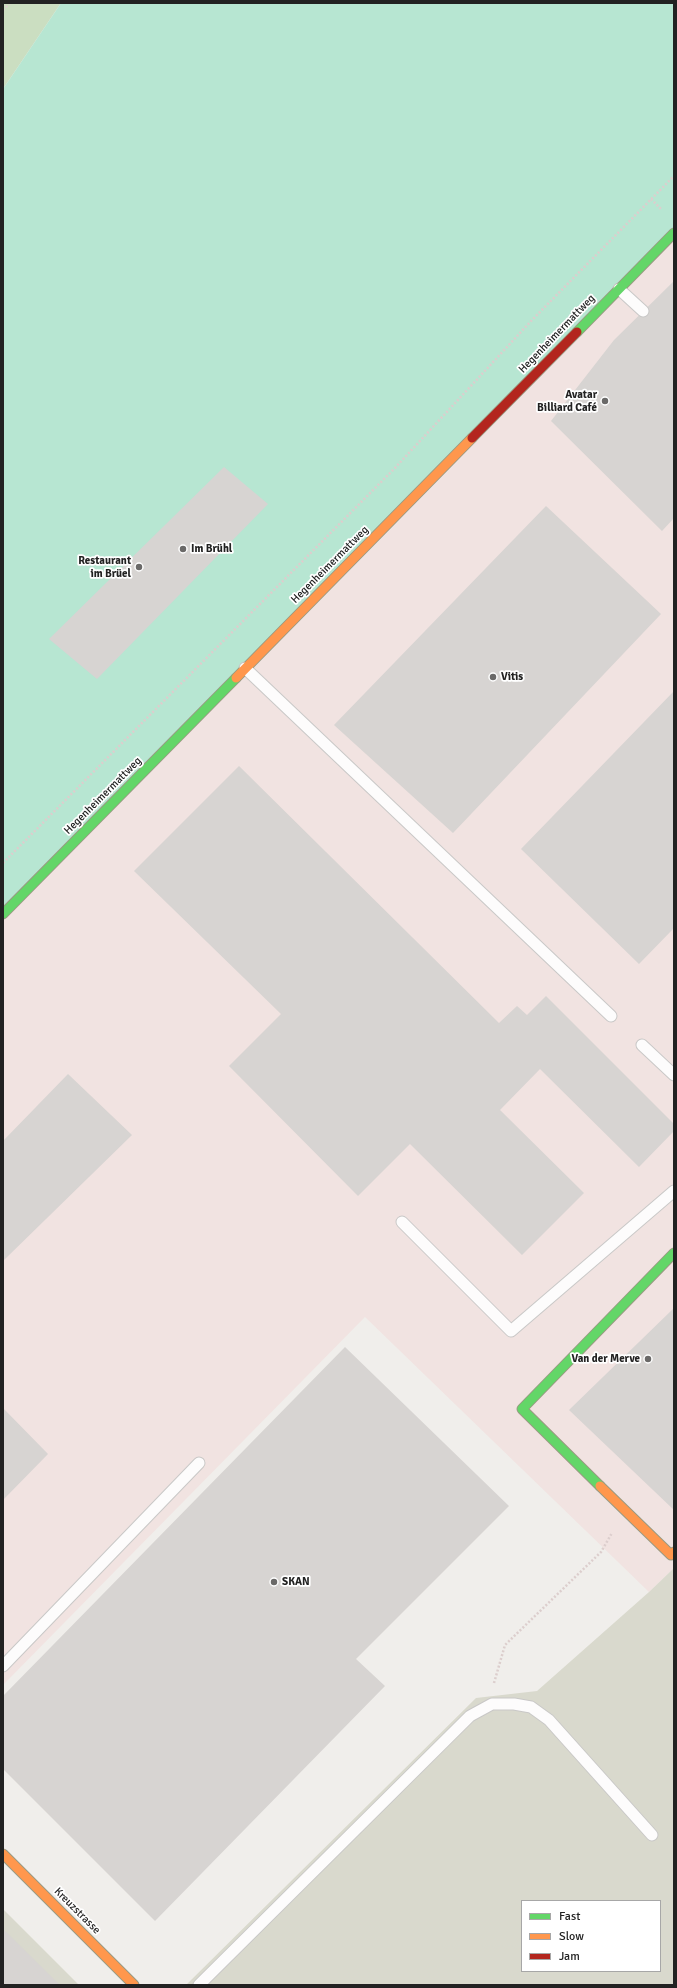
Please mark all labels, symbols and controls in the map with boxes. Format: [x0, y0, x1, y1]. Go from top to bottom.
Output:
street label: Hegenheimermattweg [516, 292, 598, 376]
place label: Avatar Billiard Café [537, 388, 597, 414]
marker: Avatar Billiard Café [600, 396, 610, 406]
street label: Hegenheimermattweg [289, 524, 371, 606]
place label: Im Brühl [191, 542, 232, 556]
marker: Im Brühl [178, 544, 188, 554]
place label: Restaurant im Brüel [78, 554, 131, 580]
marker: Restaurant im Brüel [134, 562, 144, 572]
place label: Vitis [501, 670, 523, 684]
marker: Vitis [488, 672, 498, 682]
street label: Hegenheimermattweg [62, 755, 144, 837]
place label: Van der Merve [571, 1352, 640, 1366]
marker: Van der Merve [643, 1354, 653, 1364]
place label: SKAN [282, 1575, 310, 1589]
marker: SKAN [269, 1577, 279, 1587]
street label: Kreuzstrasse [51, 1885, 103, 1937]
legend [521, 1900, 661, 1972]
text: Fast [559, 1909, 580, 1924]
text: Slow [559, 1929, 584, 1944]
text: Jam [559, 1949, 580, 1964]

